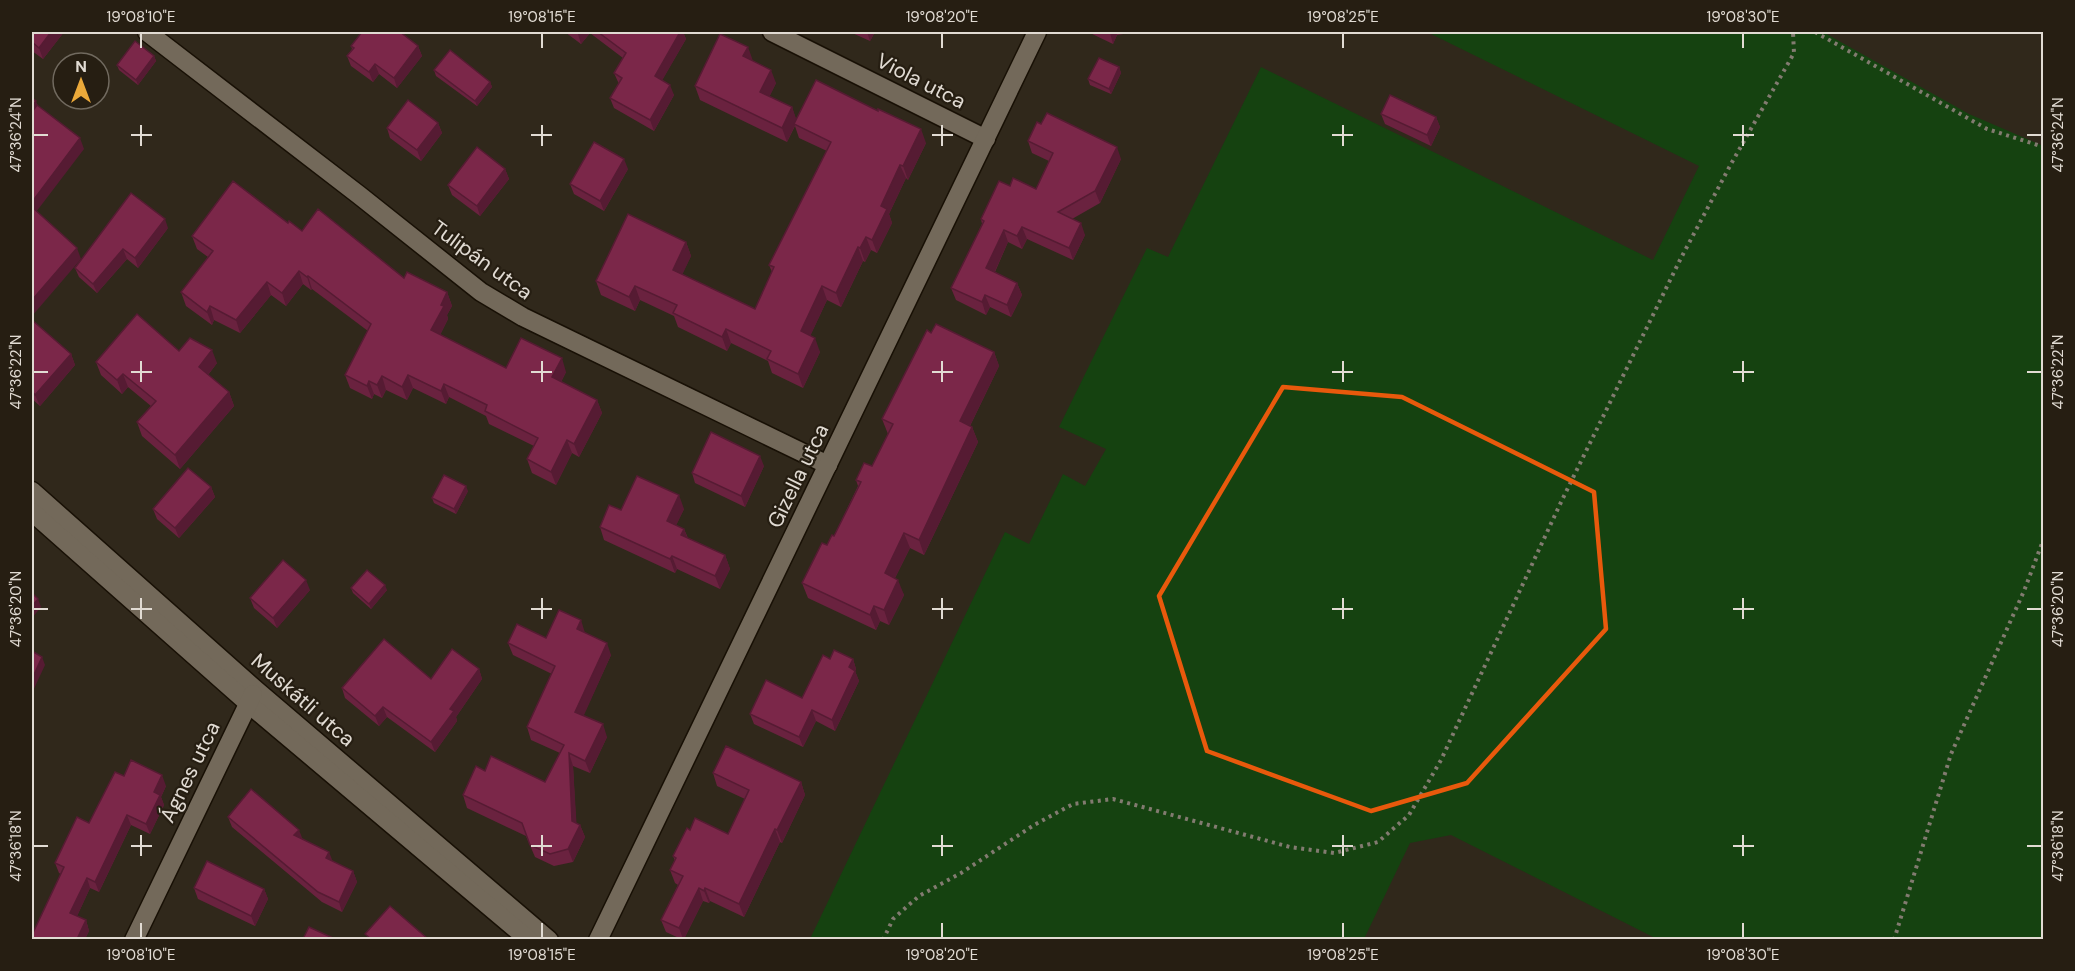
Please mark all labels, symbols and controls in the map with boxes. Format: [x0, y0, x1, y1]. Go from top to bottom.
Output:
text: 19°08'10"E [107, 7, 175, 27]
text: 19°08'15"E [508, 7, 576, 27]
text: 19°08'20"E [906, 7, 978, 27]
text: 19°08'25"E [1307, 7, 1379, 27]
text: 19°08'30"E [1707, 7, 1779, 27]
street label: Viola utca [872, 47, 970, 115]
north arrow [51, 51, 111, 111]
text: N [75, 56, 87, 77]
text: 47°36'24"N [6, 97, 26, 173]
text: 47°36'24"N [2048, 97, 2068, 173]
street label: Tulipán utca [426, 214, 538, 306]
text: 47°36'22"N [6, 335, 26, 409]
text: 47°36'22"N [2048, 335, 2068, 409]
street label: Gizella utca [761, 419, 835, 533]
text: 47°36'20"N [6, 571, 26, 647]
text: 47°36'20"N [2048, 571, 2068, 647]
street label: Muskátli utca [245, 647, 361, 753]
street label: Ágnes utca [153, 717, 227, 827]
text: 47°36'18"N [6, 810, 26, 882]
text: 47°36'18"N [2048, 810, 2068, 882]
text: 19°08'10"E [107, 945, 175, 965]
text: 19°08'15"E [508, 945, 576, 965]
text: 19°08'20"E [906, 945, 978, 965]
text: 19°08'25"E [1307, 945, 1379, 965]
text: 19°08'30"E [1707, 945, 1779, 965]

